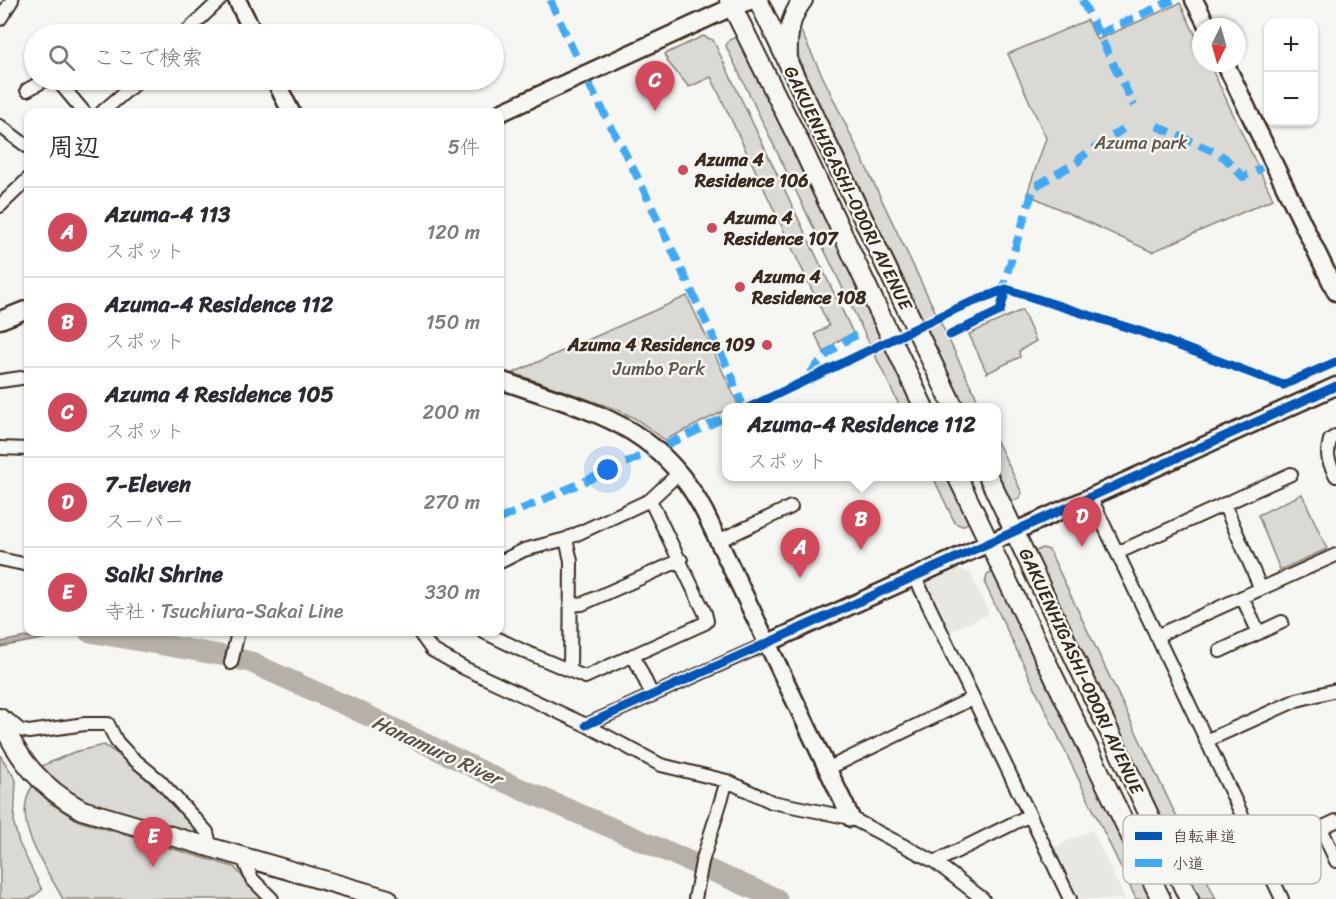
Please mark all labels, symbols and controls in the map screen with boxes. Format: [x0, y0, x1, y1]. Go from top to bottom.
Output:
north arrow [1192, 18, 1246, 72]
map controls [1264, 18, 1318, 126]
button: + [1264, 18, 1318, 72]
search box [24, 24, 504, 90]
text: ここで検索 [93, 38, 203, 77]
icon: search [45, 41, 78, 74]
street label: GAKUENHIGASHI-ODORI AVENUE [775, 60, 922, 317]
pin: C [636, 62, 674, 111]
button: − [1264, 72, 1318, 126]
text: 周辺 [48, 124, 100, 170]
park label: Azuma park [1093, 127, 1188, 159]
text: 5件 [448, 130, 480, 165]
place label: Azuma 4 Residence 106 [694, 144, 809, 197]
marker: Azuma 4 Residence 106 [676, 163, 690, 177]
text: Azuma-4 113 [105, 195, 230, 234]
place label: Azuma 4 Residence 107 [723, 202, 839, 255]
text: A [61, 215, 74, 250]
text: 120 m [427, 215, 480, 250]
marker: Azuma 4 Residence 107 [705, 221, 719, 235]
text: スポット [105, 234, 185, 269]
place label: Azuma 4 Residence 108 [751, 261, 866, 314]
marker: Azuma 4 Residence 108 [733, 280, 747, 294]
text: Azuma-4 Residence 112 [105, 285, 333, 324]
text: B [61, 305, 74, 340]
text: 150 m [426, 305, 480, 340]
text: スポット [105, 324, 185, 359]
place label: Azuma 4 Residence 109 [567, 329, 755, 361]
marker: Azuma 4 Residence 109 [760, 338, 774, 352]
park label: Jumbo Park [612, 353, 705, 385]
text: Azuma 4 Residence 105 [105, 375, 334, 414]
text: C [61, 395, 74, 430]
text: 200 m [423, 395, 480, 430]
popup [722, 403, 1001, 481]
text: Azuma-4 Residence 112 [747, 405, 976, 444]
text: スポット [105, 414, 185, 449]
text: スポット [747, 444, 827, 479]
your location [593, 455, 622, 484]
text: 7-Eleven [105, 465, 191, 504]
text: D [62, 485, 73, 520]
text: 270 m [424, 485, 480, 520]
pin: D [1062, 498, 1102, 547]
pin: B [842, 500, 880, 550]
text: スーパー [105, 504, 184, 539]
pin: A [780, 528, 820, 578]
street label: GAKUENHIGASHI-ODORI AVENUE [1010, 542, 1153, 801]
text: Saiki Shrine [105, 555, 223, 594]
text: E [62, 575, 73, 610]
text: 330 m [425, 575, 480, 610]
text: 寺社 · Tsuchiura-Sakai Line [105, 594, 343, 629]
water label: Hanamuro River [366, 705, 511, 797]
legend [1123, 815, 1321, 884]
pin: E [134, 818, 172, 867]
text: 自転車道 [1172, 822, 1236, 851]
text: 小道 [1172, 849, 1204, 878]

